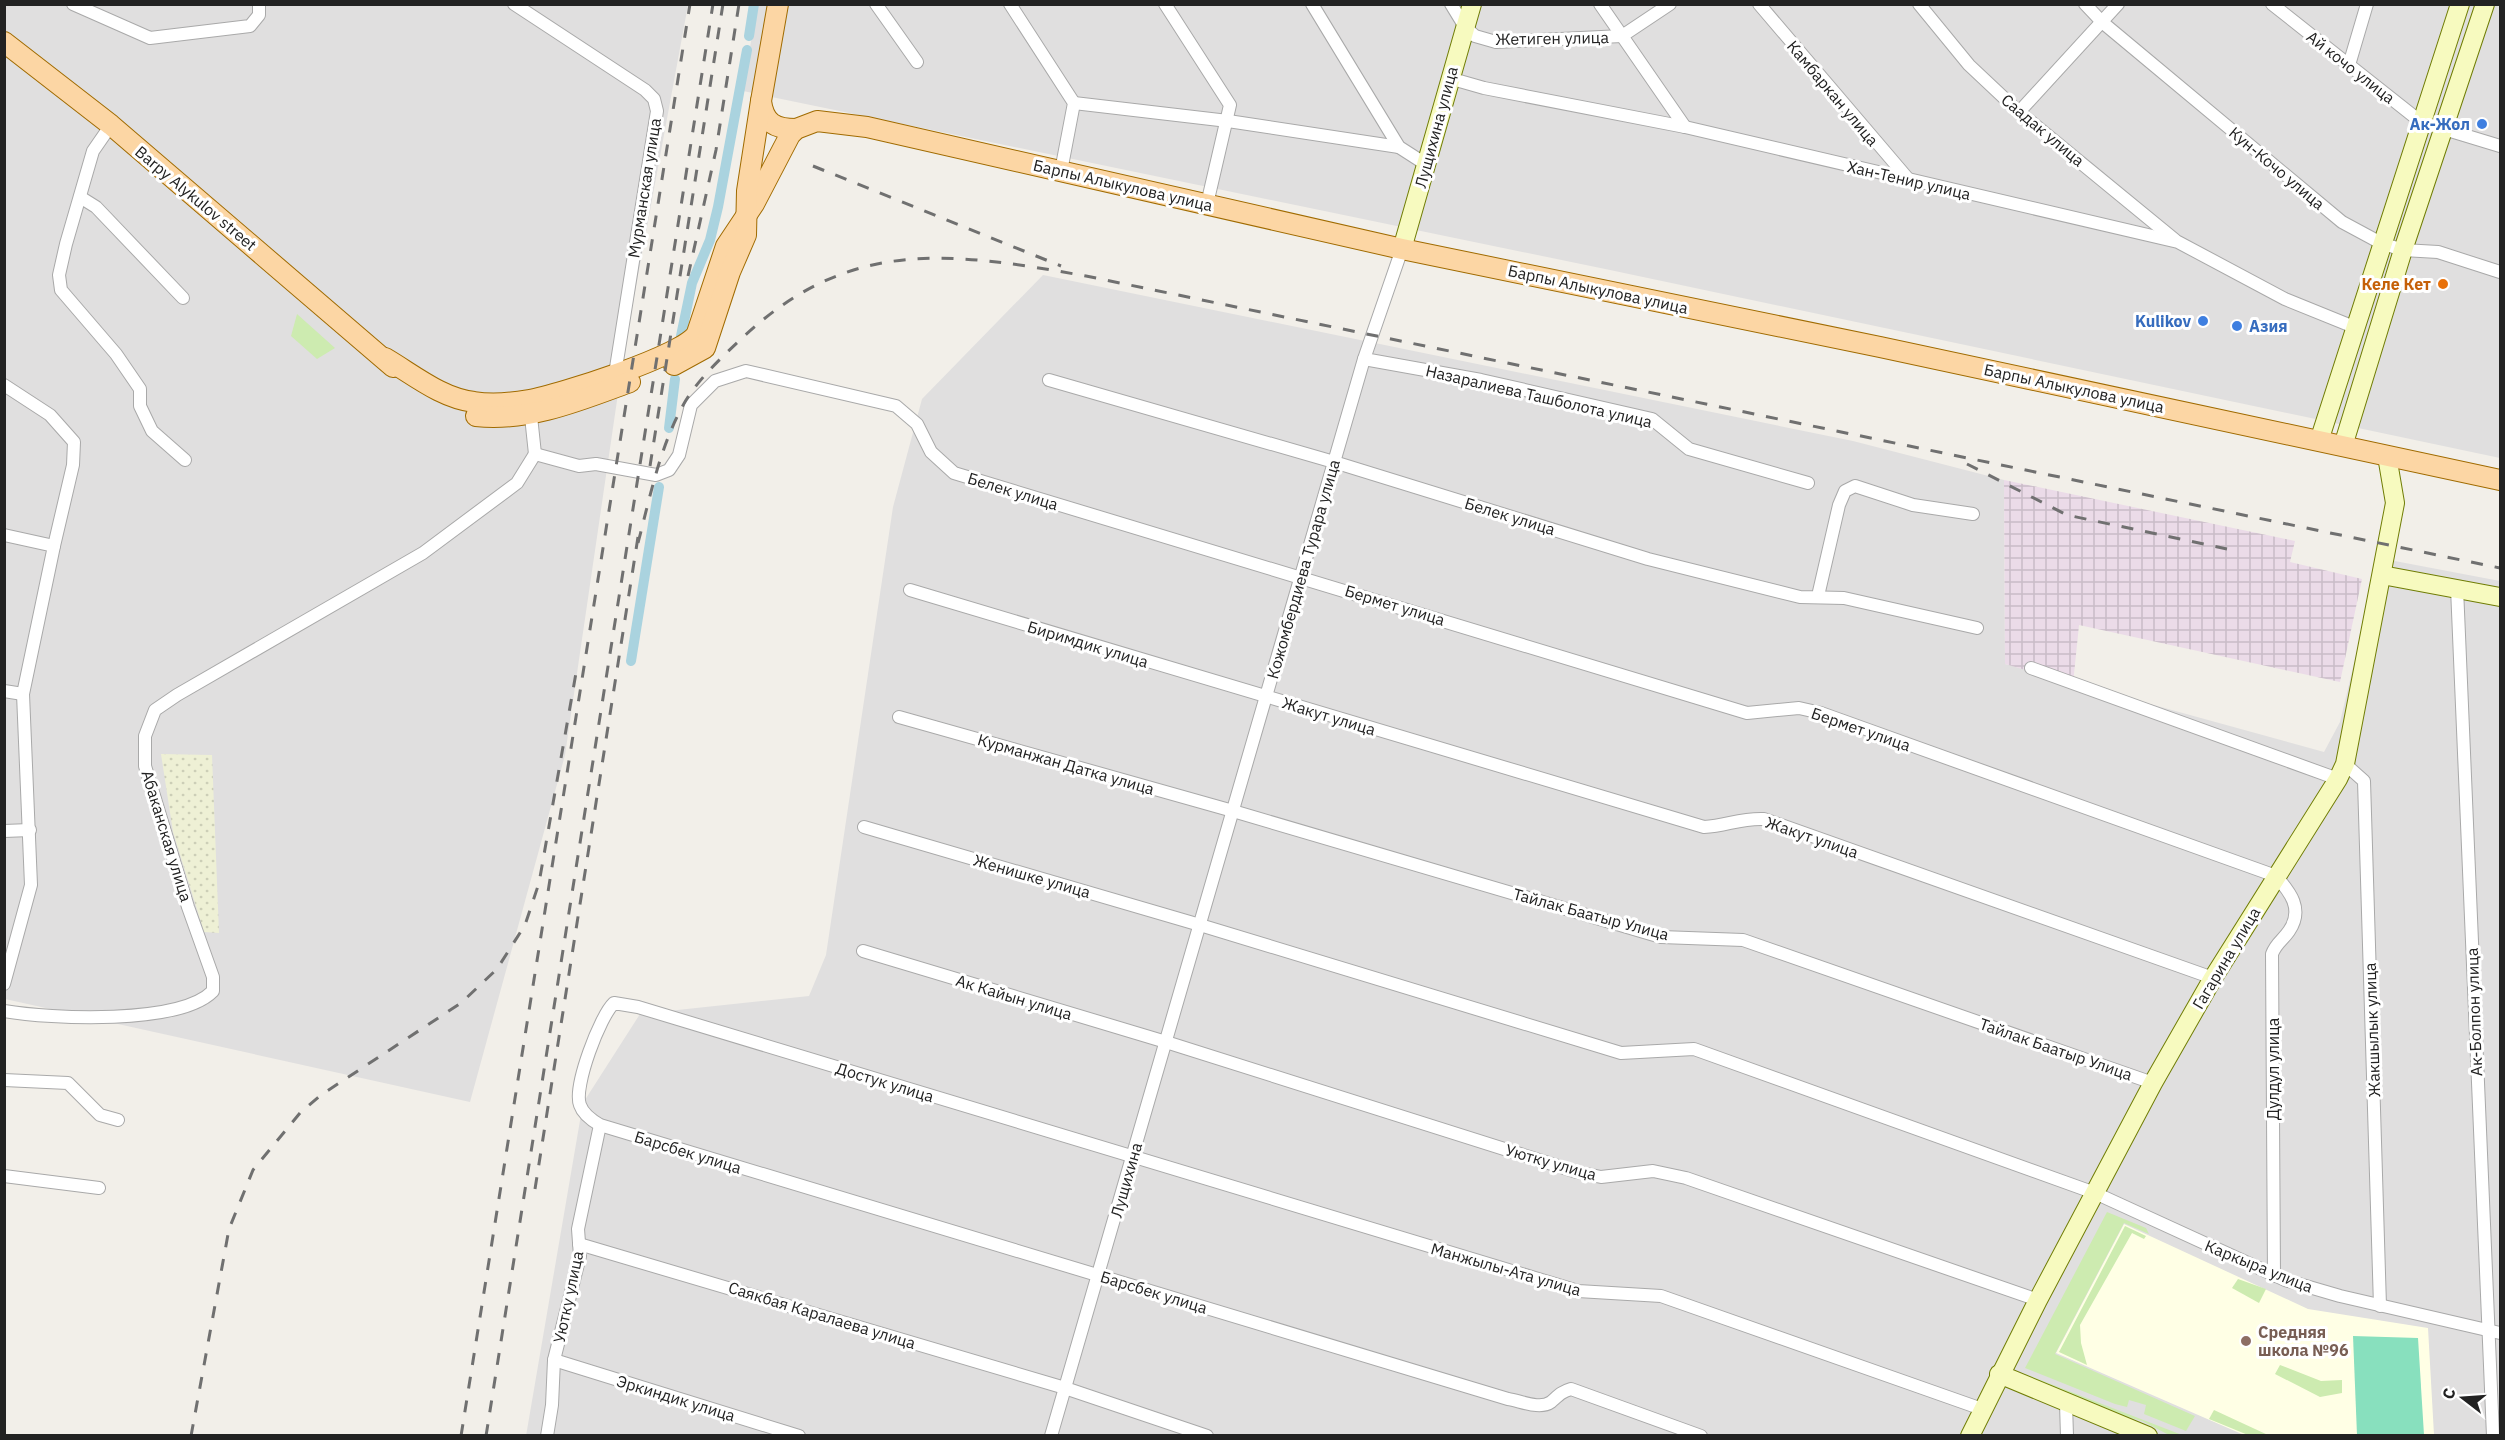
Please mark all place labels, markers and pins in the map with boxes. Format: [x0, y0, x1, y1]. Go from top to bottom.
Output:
place label: Ак-Жол [2410, 114, 2470, 134]
marker: Ак-Жол [2475, 117, 2489, 131]
place label: Келе Кет [2361, 274, 2431, 294]
marker: Келе Кет [2436, 277, 2450, 291]
place label: Kulikov [2135, 311, 2191, 331]
marker: Kulikov [2196, 314, 2210, 328]
place label: Азия [2249, 316, 2288, 336]
marker: Азия [2230, 319, 2244, 333]
place label: Средняя школа №96 [2258, 1322, 2349, 1360]
marker: Средняя школа №96 [2239, 1334, 2253, 1348]

